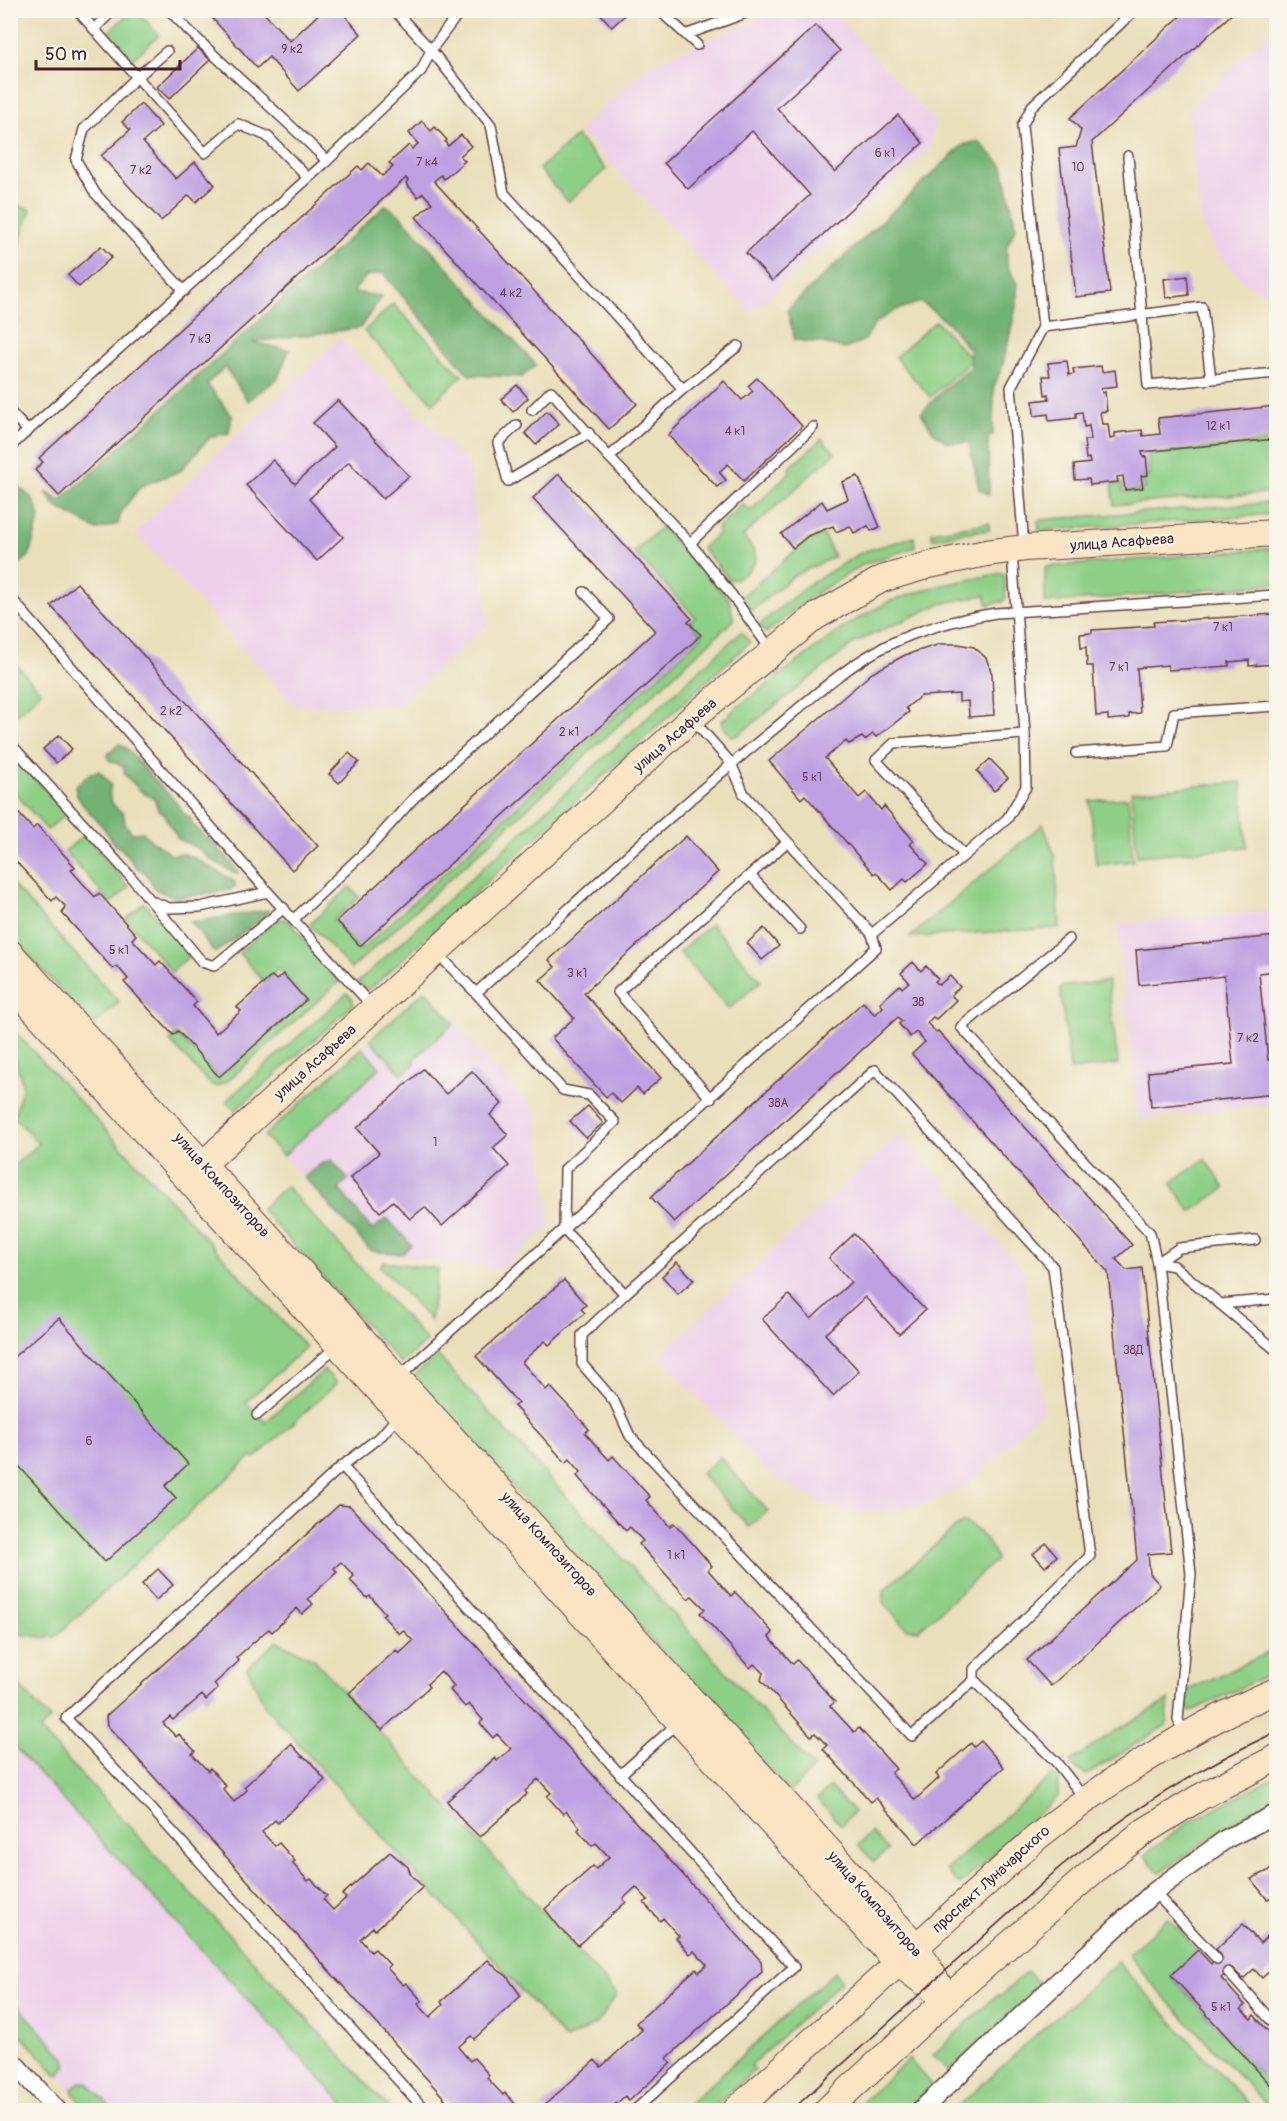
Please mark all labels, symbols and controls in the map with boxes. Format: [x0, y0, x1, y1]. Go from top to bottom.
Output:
scale bar [36, 33, 180, 71]
house number: 9 к2 [281, 42, 303, 57]
text: 50 m [45, 43, 87, 66]
house number: 6 к1 [875, 146, 895, 161]
house number: 7 к4 [416, 155, 438, 170]
house number: 10 [1072, 160, 1084, 175]
house number: 7 к2 [130, 163, 152, 178]
house number: 4 к2 [500, 286, 523, 301]
house number: 7 к3 [189, 332, 211, 347]
house number: 12 к1 [1206, 419, 1230, 434]
house number: 4 к1 [725, 424, 745, 439]
street label: улица Асафьева [1068, 529, 1175, 556]
house number: 7 к1 [1213, 620, 1233, 635]
house number: 7 к1 [1109, 660, 1129, 675]
street label: улица Асафьева [629, 694, 721, 777]
house number: 2 к2 [160, 704, 182, 719]
house number: 2 к1 [559, 725, 579, 740]
house number: 5 к1 [802, 770, 822, 785]
house number: 5 к1 [109, 943, 129, 958]
house number: 3 к1 [567, 966, 587, 981]
house number: 38 [912, 995, 924, 1010]
street label: улица Асафьева [270, 1020, 360, 1105]
house number: 7 к2 [1237, 1031, 1259, 1046]
house number: 38А [768, 1096, 788, 1111]
street label: улица Композиторов [169, 1128, 274, 1242]
house number: 1 [433, 1135, 437, 1150]
house number: 38Д [1123, 1343, 1144, 1358]
house number: 6 [86, 1434, 93, 1449]
street label: улица Композиторов [496, 1487, 601, 1601]
house number: 1 к1 [667, 1548, 685, 1563]
street label: проспект Луначарского [928, 1821, 1054, 1937]
street label: улица Композиторов [823, 1846, 926, 1961]
house number: 5 к1 [1211, 2000, 1231, 2015]

